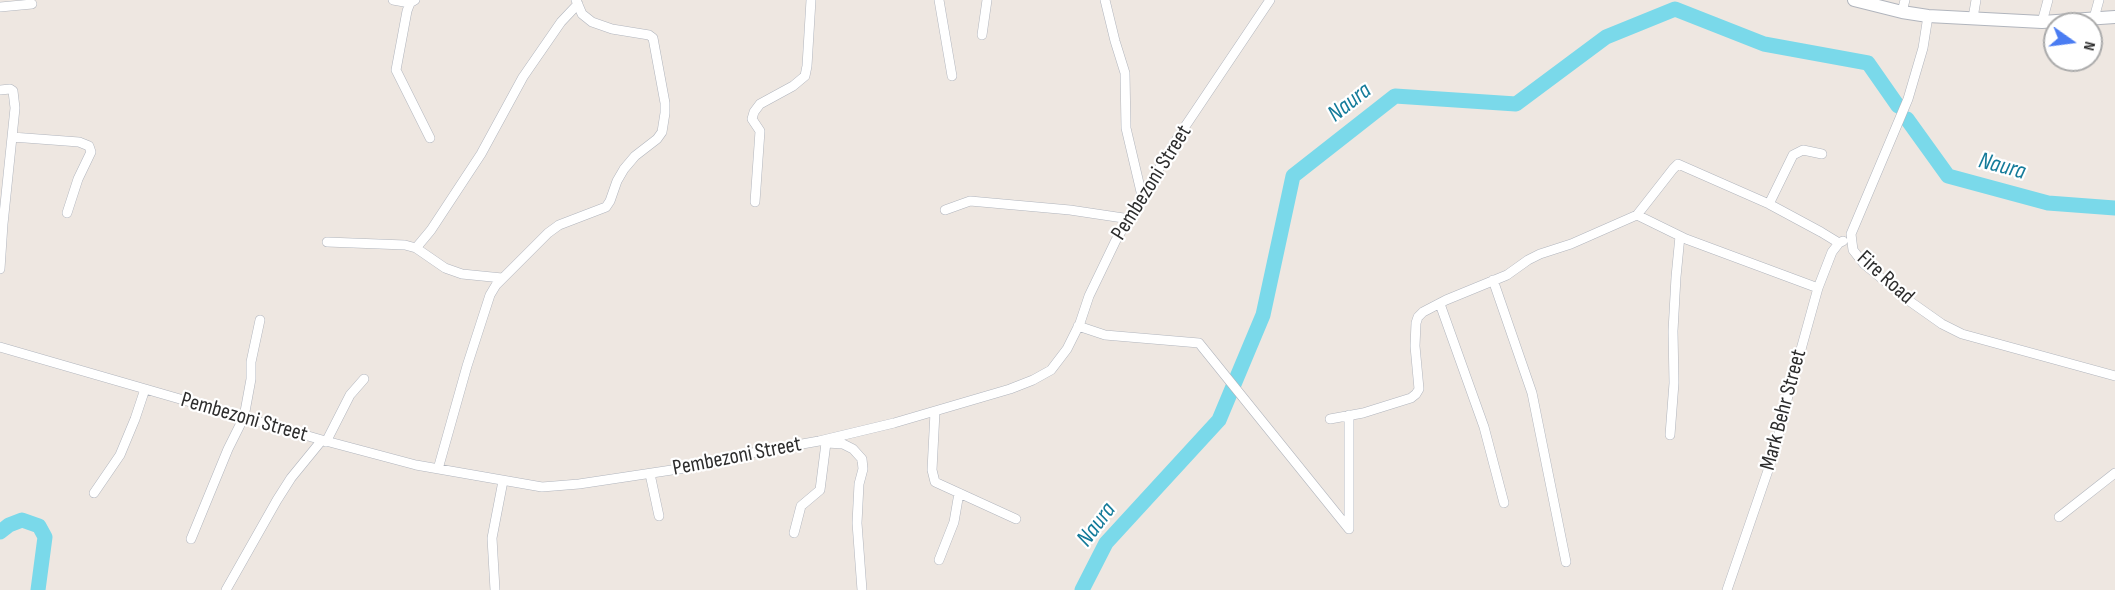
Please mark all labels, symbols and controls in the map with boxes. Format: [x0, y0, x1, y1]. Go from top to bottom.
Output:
north arrow [2043, 12, 2103, 72]
text: N [2079, 40, 2099, 52]
water label: Naura [1322, 77, 1378, 129]
street label: Pembezoni Street [1106, 121, 1198, 245]
water label: Naura [1975, 147, 2029, 187]
street label: Fire Road [1851, 246, 1919, 310]
street label: Mark Behr Street [1755, 347, 1813, 473]
street label: Pembezoni Street [178, 387, 310, 449]
street label: Pembezoni Street [670, 432, 804, 482]
water label: Naura [1071, 497, 1123, 553]

